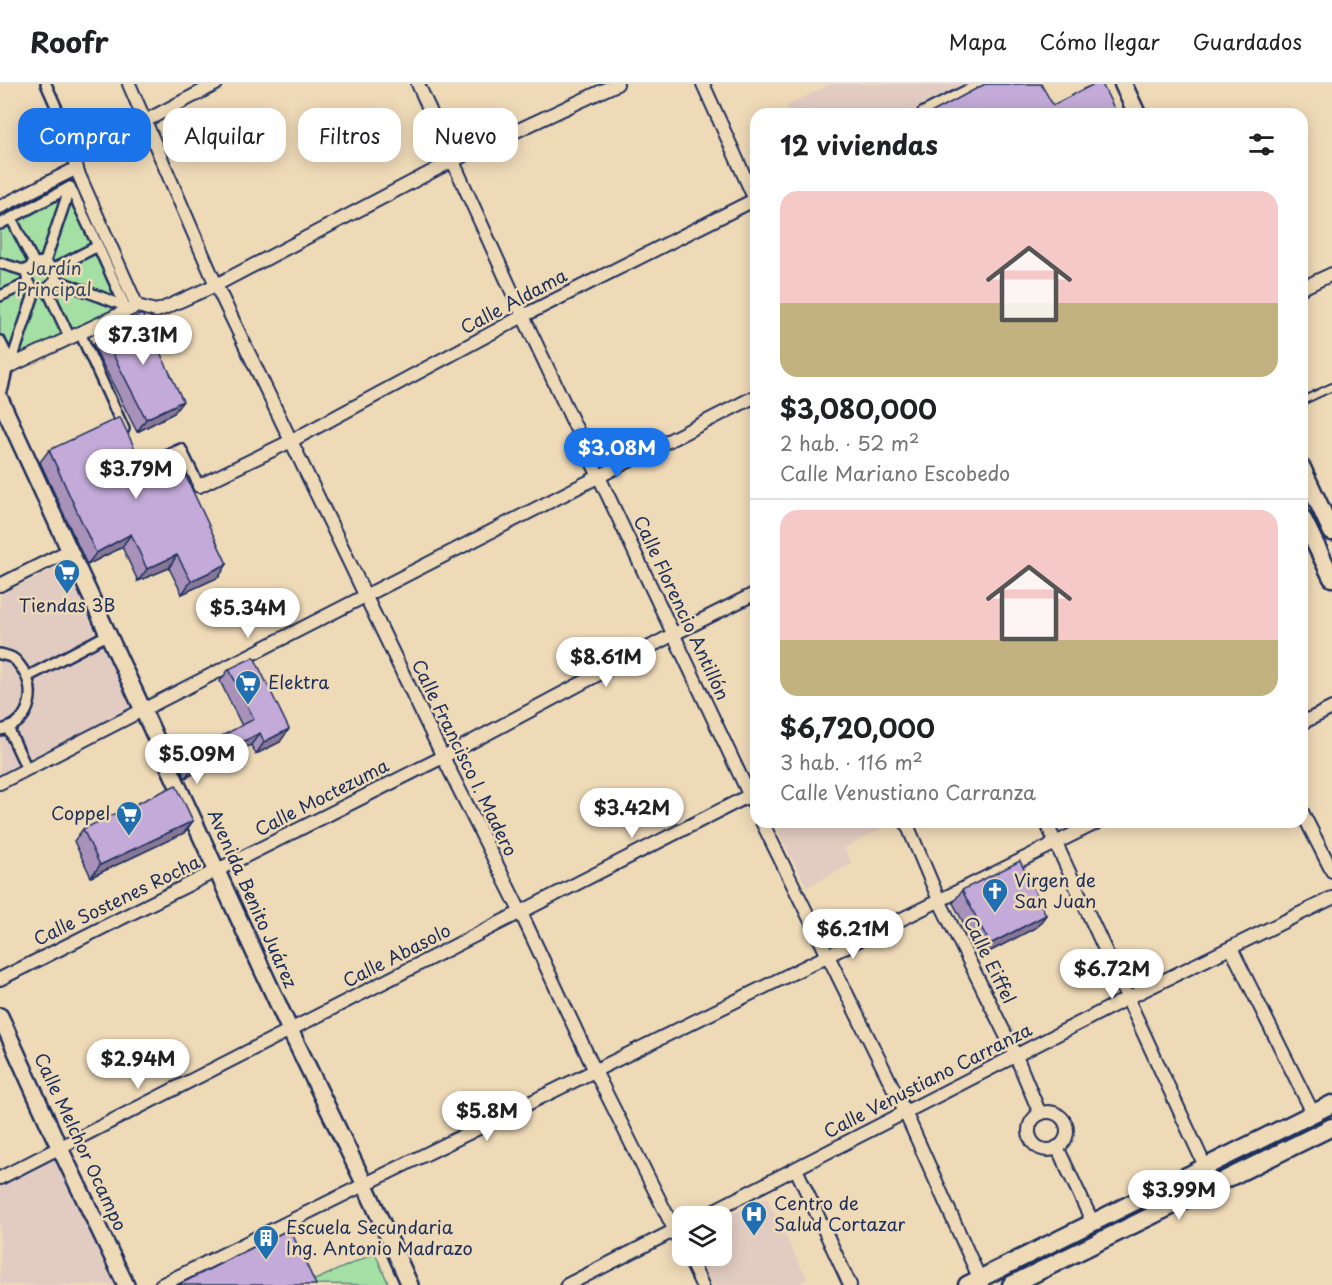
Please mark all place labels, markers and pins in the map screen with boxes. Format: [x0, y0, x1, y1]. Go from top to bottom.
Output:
pin: $7.31M [94, 315, 192, 366]
pin: $3.08M [568, 428, 666, 479]
pin: $3.79M [87, 449, 185, 500]
supermarket icon: Tiendas 3B [52, 557, 82, 595]
pin: $5.34M [199, 588, 297, 639]
place label: Tiendas 3B [19, 591, 115, 618]
pin: $8.61M [557, 637, 655, 688]
supermarket icon: Elektra [233, 668, 263, 706]
place label: Elektra [268, 668, 329, 695]
pin: $5.09M [148, 734, 246, 785]
pin: $3.42M [583, 788, 681, 839]
place label: Coppel [51, 799, 110, 826]
supermarket icon: Coppel [114, 799, 144, 837]
place label: Virgen de San Juan [1014, 866, 1096, 914]
church icon: Virgen de San Juan [980, 876, 1010, 914]
pin: $6.21M [804, 909, 902, 960]
pin: $6.72M [1063, 949, 1161, 1000]
pin: $2.94M [89, 1039, 187, 1090]
pin: $5.8M [445, 1091, 529, 1142]
pin: $3.99M [1130, 1170, 1228, 1221]
place label: Centro de Salud Cortazar [774, 1189, 905, 1237]
hospital icon: Centro de Salud Cortazar [739, 1199, 769, 1237]
place label: Escuela Secundaria Ing. Antonio Madrazo [286, 1213, 473, 1261]
building icon: Escuela Secundaria Ing. Antonio Madrazo [251, 1223, 281, 1261]

